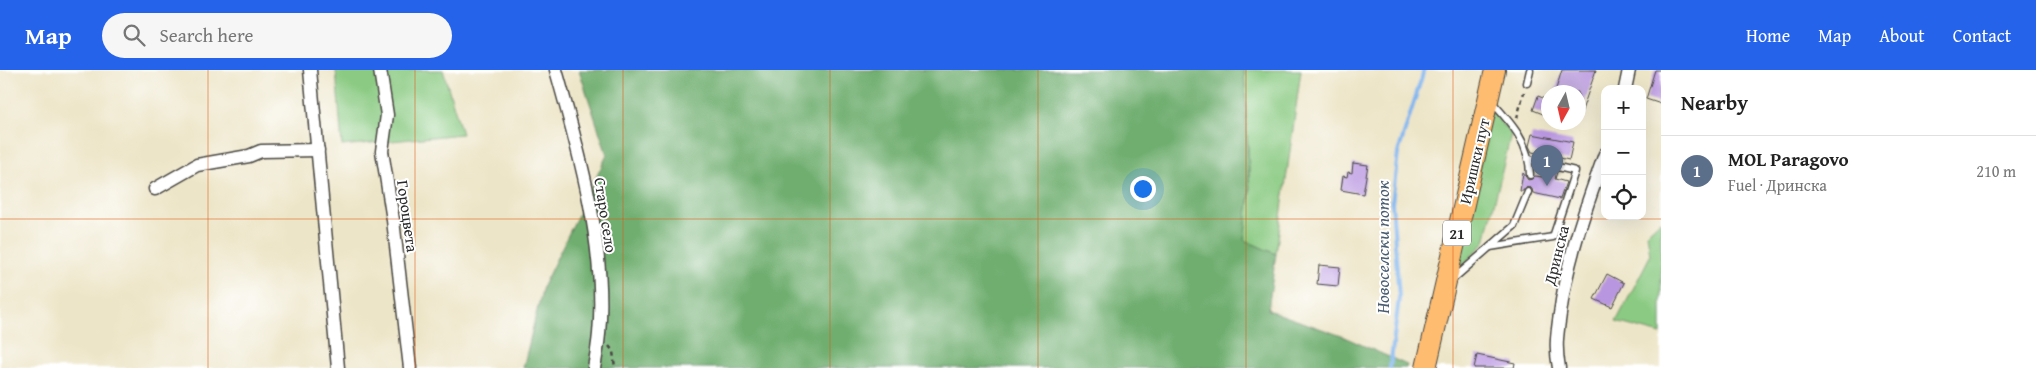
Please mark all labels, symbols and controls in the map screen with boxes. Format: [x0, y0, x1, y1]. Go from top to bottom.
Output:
search box [102, 13, 452, 58]
text: Map [25, 18, 72, 53]
icon: search [120, 21, 148, 49]
text: Search here [160, 21, 253, 49]
text: Home [1746, 22, 1790, 49]
text: Map [1818, 22, 1851, 49]
text: About [1879, 22, 1925, 49]
text: Contact [1953, 22, 2011, 49]
north arrow [1541, 85, 1586, 130]
map controls [1601, 85, 1646, 220]
button: + [1601, 85, 1646, 130]
text: Nearby [1681, 87, 1748, 118]
street label: Иришки пут [1452, 115, 1496, 206]
button: − [1601, 130, 1646, 175]
pin: 1 [1531, 145, 1563, 186]
text: MOL Paragovo [1728, 145, 1849, 173]
text: 1 [1693, 159, 1701, 183]
text: 210 m [1976, 159, 2016, 183]
text: Fuel · Дринска [1728, 173, 1827, 197]
button: locate [1601, 175, 1646, 220]
street label: Старо село [588, 176, 624, 254]
your location [1130, 176, 1156, 202]
street label: Гороцвета [391, 178, 425, 254]
water label: Новоселски поток [1369, 180, 1396, 314]
road number: 21 [1443, 220, 1471, 246]
street label: Дринска [1537, 222, 1575, 288]

